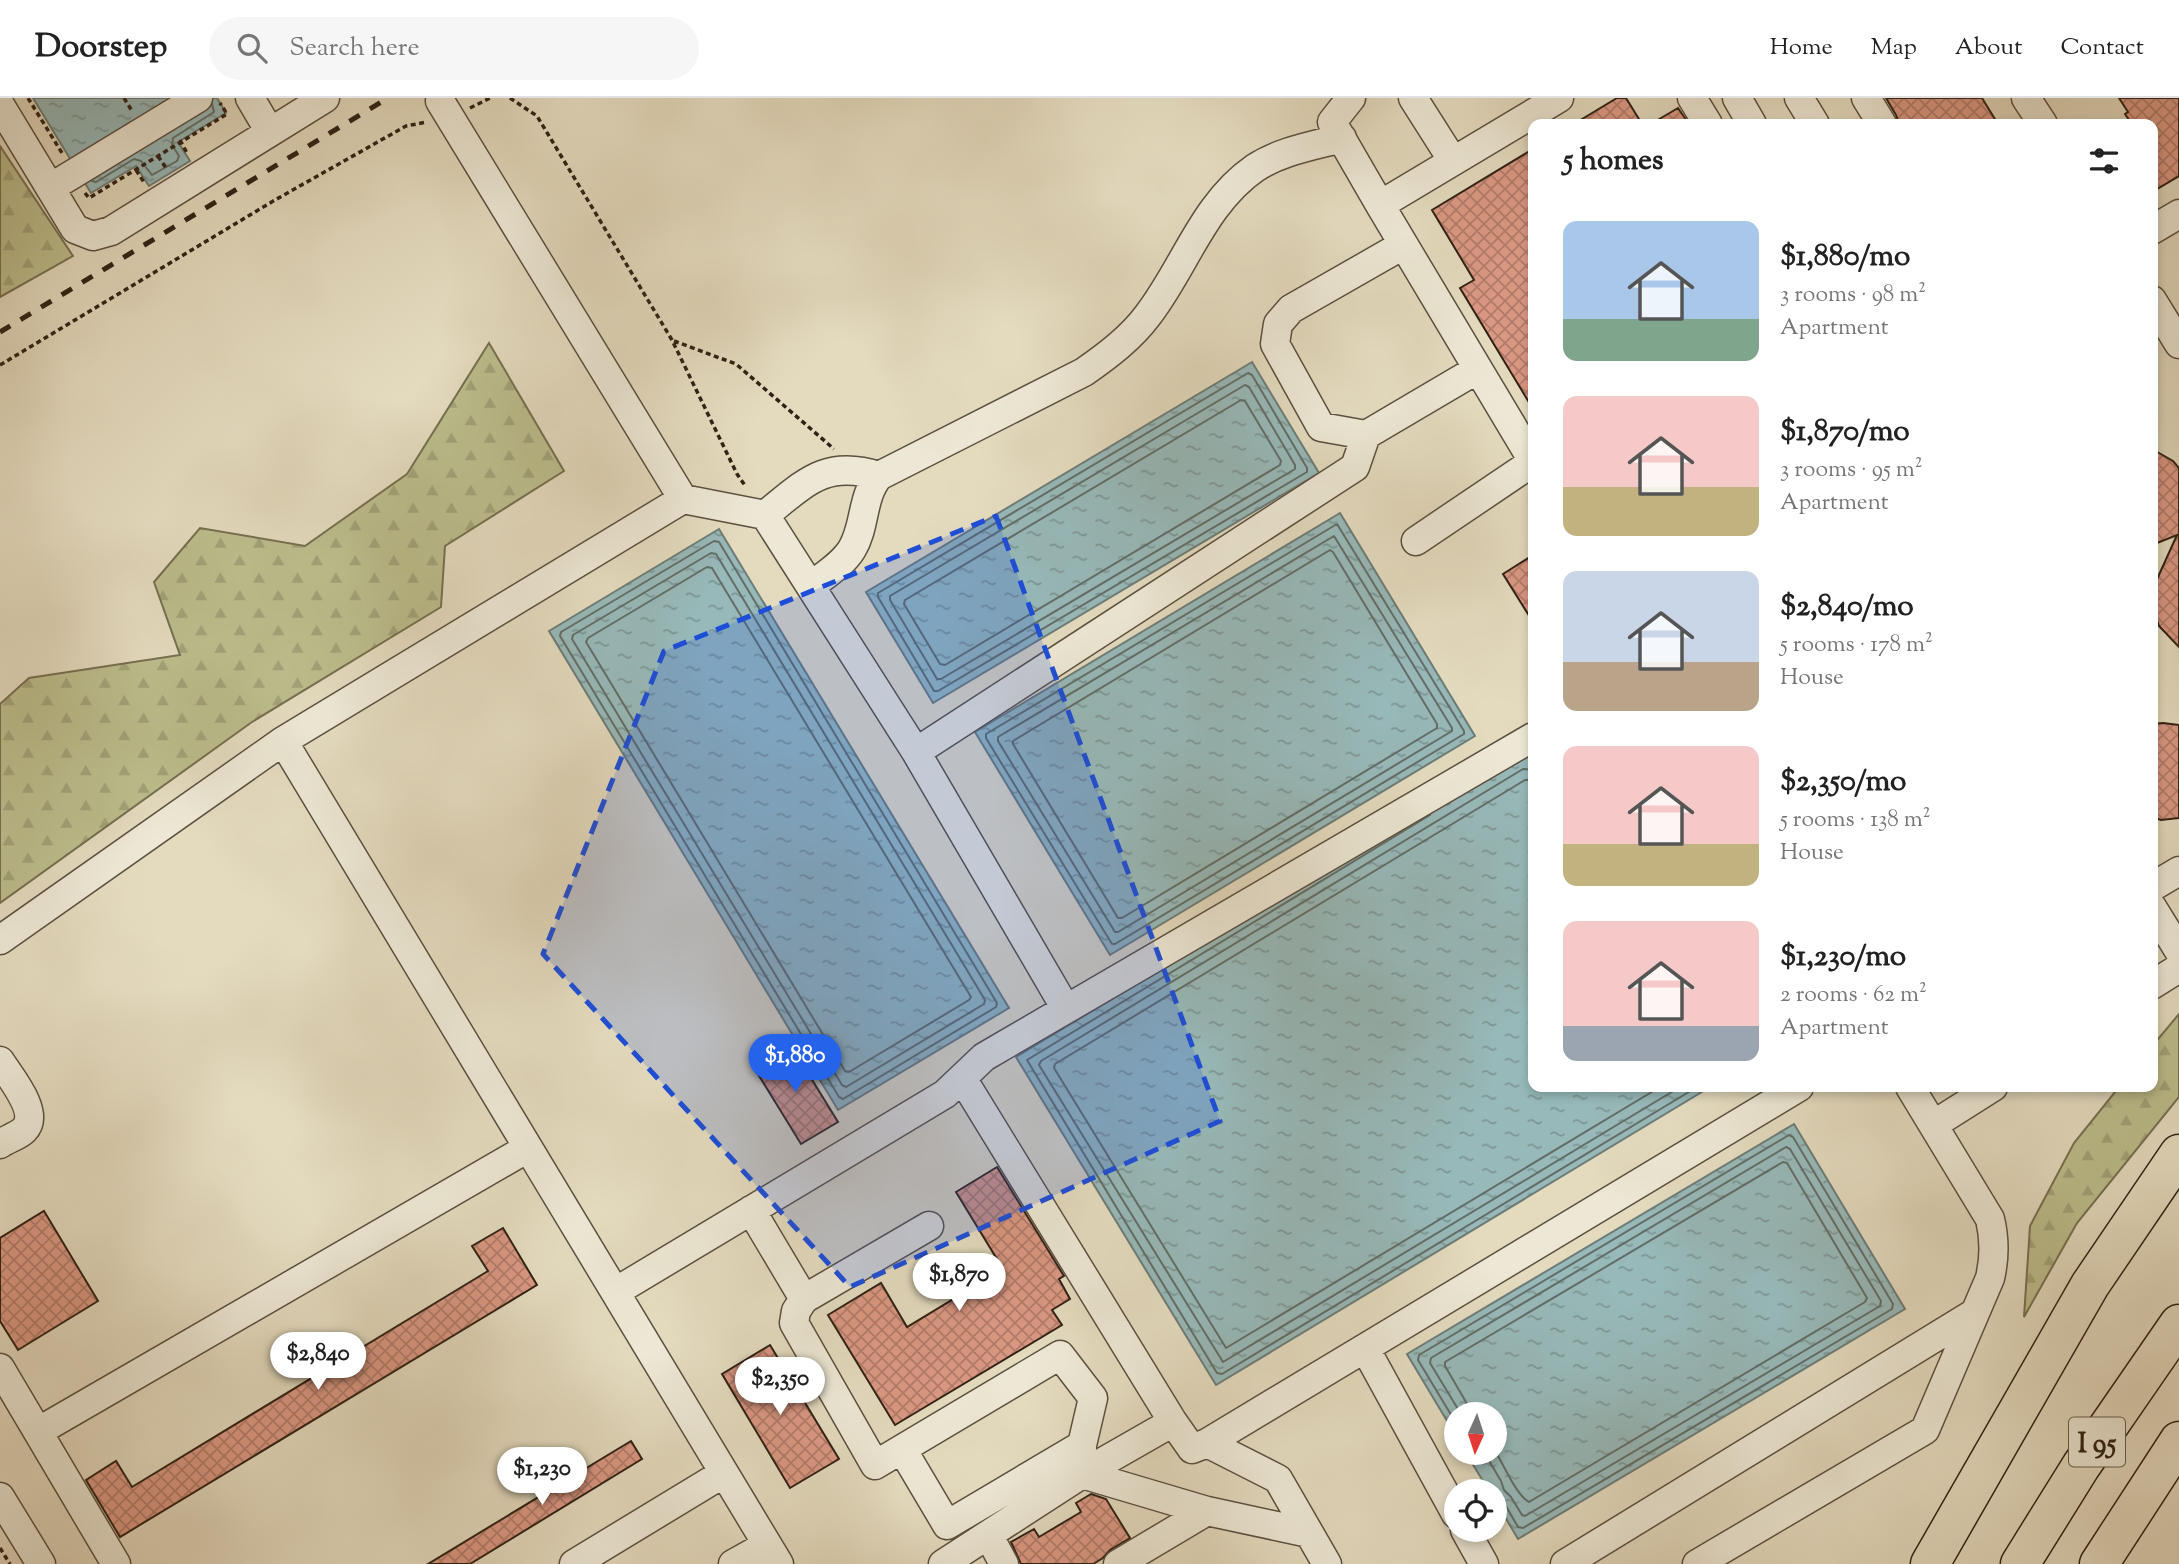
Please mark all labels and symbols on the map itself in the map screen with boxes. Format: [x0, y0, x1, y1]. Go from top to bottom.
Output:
pin: $1,880 [738, 1034, 852, 1094]
pin: $1,870 [902, 1254, 1016, 1313]
pin: $2,840 [261, 1332, 375, 1392]
pin: $2,350 [723, 1358, 837, 1417]
north arrow [1444, 1402, 1507, 1465]
road number: I 95 [2069, 1418, 2125, 1466]
pin: $1,230 [485, 1448, 599, 1507]

